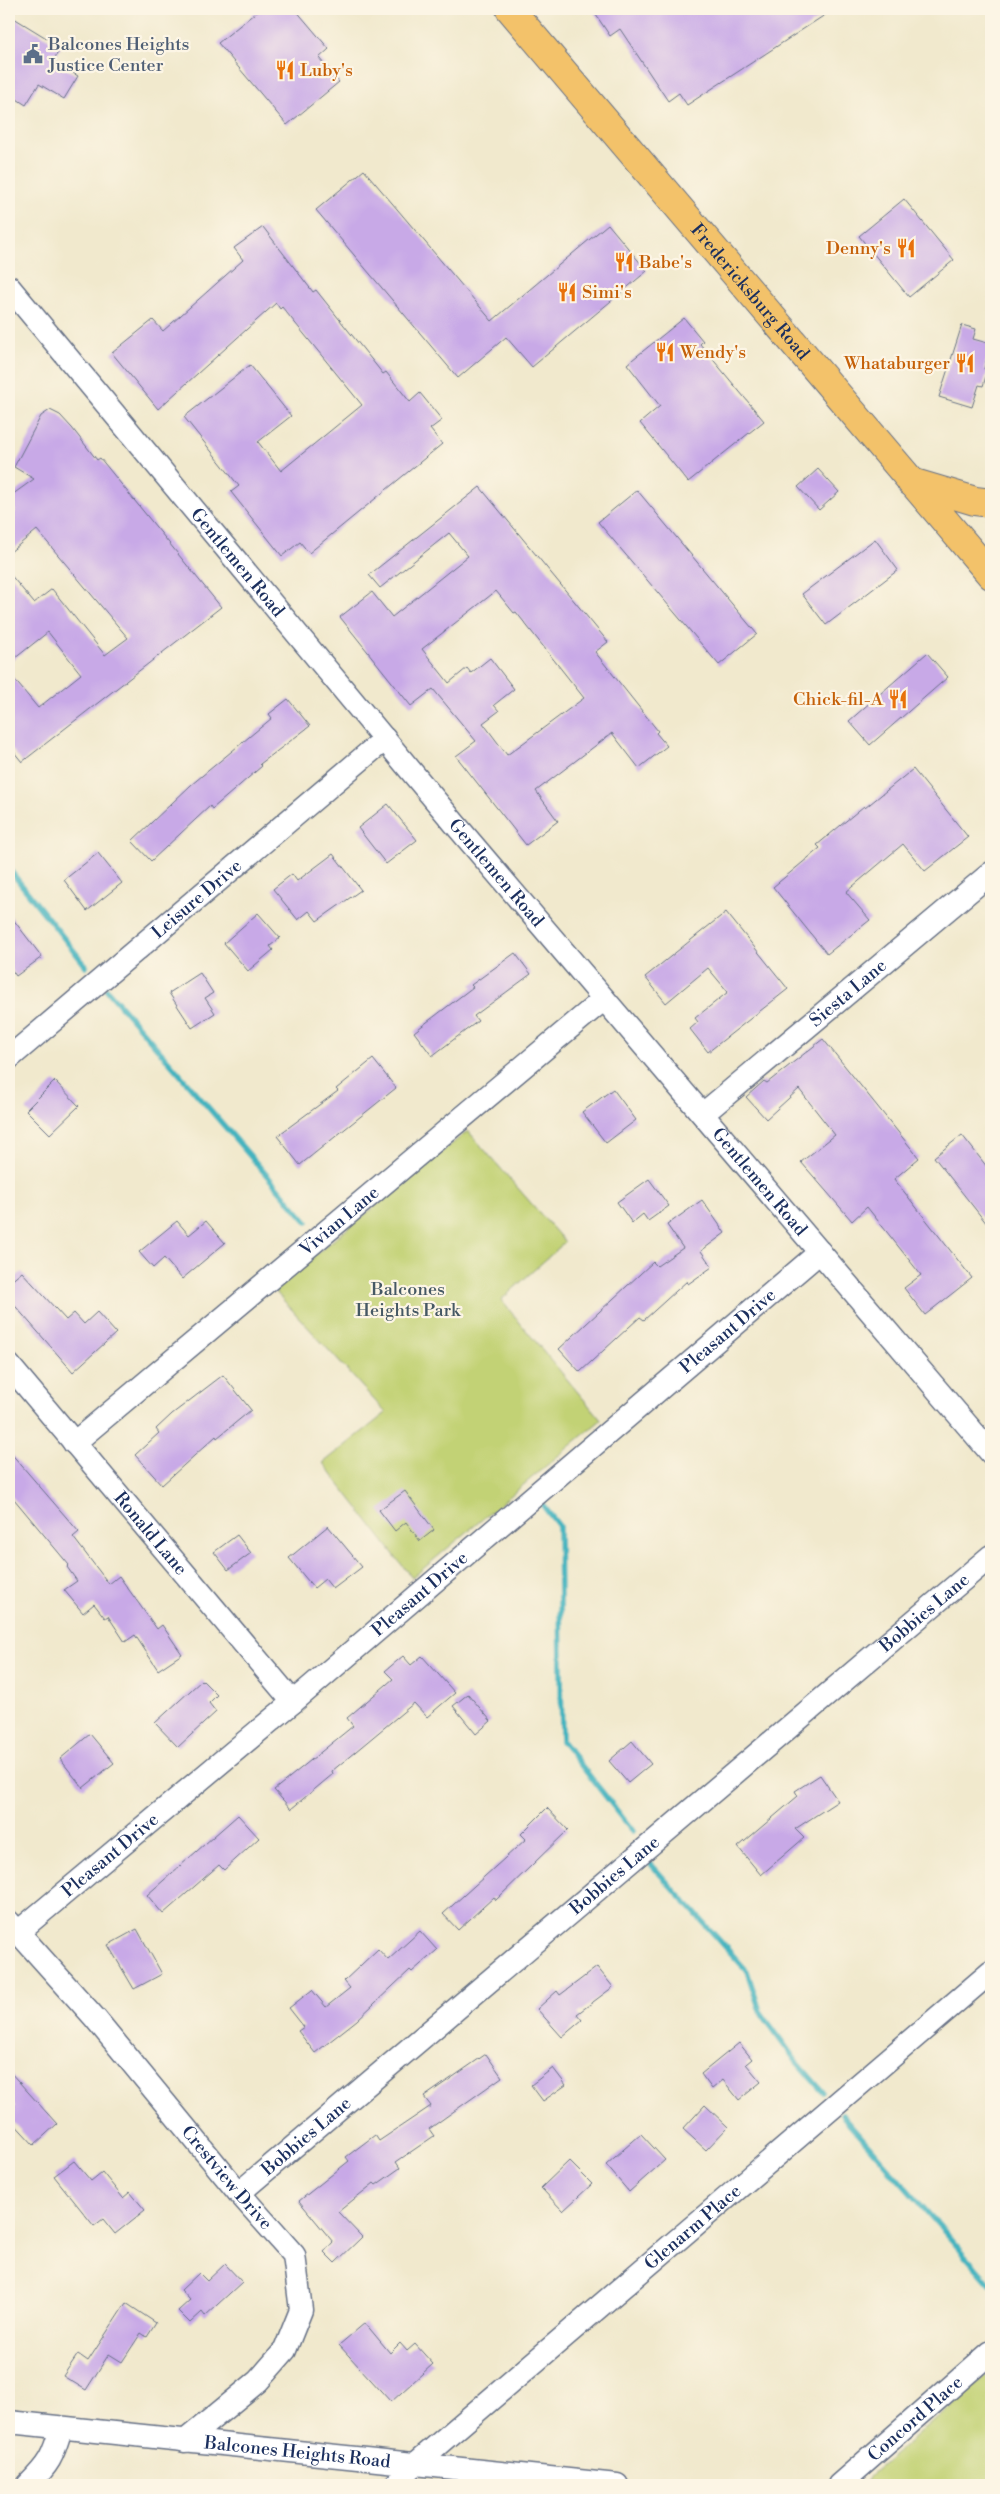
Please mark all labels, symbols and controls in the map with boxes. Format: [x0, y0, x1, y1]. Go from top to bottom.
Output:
place label: Balcones Heights Justice Center [47, 33, 190, 77]
public building icon: Balcones Heights Justice Center [22, 43, 44, 65]
restaurant icon: Luby's [274, 59, 296, 81]
place label: Luby's [300, 59, 353, 82]
street label: Fredericksburg Road [686, 219, 815, 365]
place label: Denny's [826, 237, 891, 260]
restaurant icon: Denny's [895, 237, 917, 259]
restaurant icon: Babe's [613, 251, 635, 273]
place label: Babe's [638, 251, 692, 274]
restaurant icon: Simi's [556, 281, 578, 303]
place label: Simi's [582, 281, 632, 304]
restaurant icon: Wendy's [654, 341, 676, 363]
place label: Wendy's [679, 341, 746, 364]
place label: Whataburger [843, 352, 950, 375]
restaurant icon: Whataburger [954, 352, 976, 374]
street label: Gentlemen Road [186, 503, 290, 622]
place label: Chick-fil-A [793, 688, 884, 711]
restaurant icon: Chick-fil-A [887, 688, 909, 710]
street label: Gentlemen Road [444, 814, 550, 932]
street label: Leisure Drive [147, 854, 247, 944]
street label: Siesta Lane [805, 954, 891, 1032]
street label: Gentlemen Road [707, 1123, 813, 1241]
street label: Vivian Lane [294, 1181, 384, 1261]
park label: Balcones Heights Park [356, 1278, 462, 1322]
street label: Pleasant Drive [675, 1283, 781, 1378]
street label: Ronald Lane [109, 1487, 193, 1580]
street label: Pleasant Drive [367, 1546, 473, 1641]
street label: Bobbies Lane [874, 1568, 974, 1658]
street label: Pleasant Drive [57, 1808, 163, 1902]
street label: Bobbies Lane [564, 1830, 664, 1920]
street label: Bobbies Lane [256, 2092, 356, 2181]
street label: Crestview Drive [177, 2121, 278, 2234]
street label: Glenarm Place [639, 2179, 746, 2275]
street label: Concord Place [863, 2371, 967, 2466]
street label: Balcones Heights Road [202, 2431, 392, 2473]

